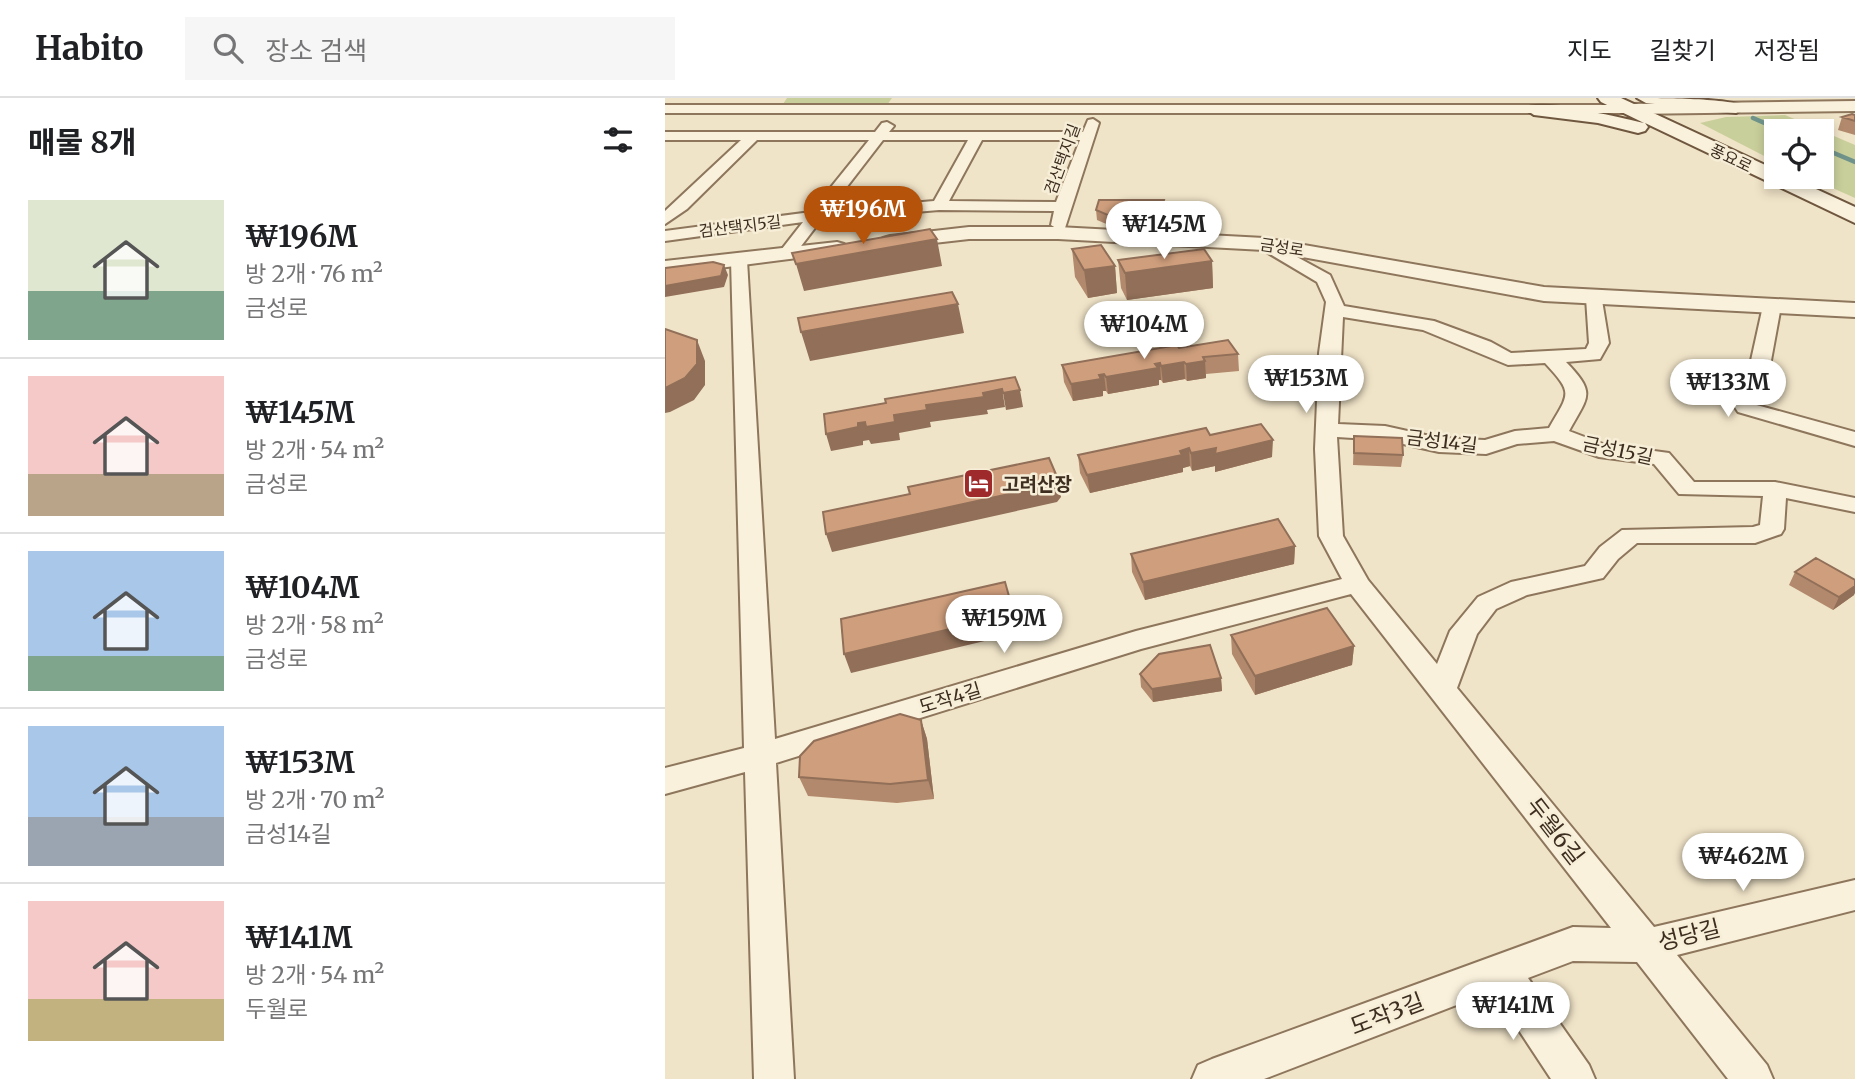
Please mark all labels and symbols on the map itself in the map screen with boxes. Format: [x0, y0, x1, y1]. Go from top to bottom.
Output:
street label: 검산택지길 [1040, 121, 1084, 197]
street label: 풍요로 [1707, 140, 1755, 177]
pin: ₩196M [814, 186, 912, 246]
pin: ₩145M [1115, 202, 1213, 261]
street label: 검산택지5길 [698, 211, 782, 241]
street label: 금성로 [1259, 234, 1306, 260]
pin: ₩104M [1095, 302, 1193, 361]
pin: ₩153M [1257, 356, 1355, 415]
pin: ₩133M [1679, 360, 1777, 419]
street label: 금성14길 [1405, 425, 1479, 457]
street label: 금성15길 [1581, 431, 1655, 469]
hotel icon: 고려산장 [962, 467, 996, 501]
place label: 고려산장 [1002, 472, 1072, 496]
pin: ₩159M [955, 596, 1053, 655]
street label: 도작4길 [916, 677, 984, 719]
street label: 두월6길 [1520, 791, 1591, 870]
pin: ₩462M [1694, 834, 1792, 893]
street label: 성당길 [1655, 913, 1723, 956]
pin: ₩141M [1464, 982, 1562, 1042]
street label: 도작3길 [1346, 986, 1428, 1041]

